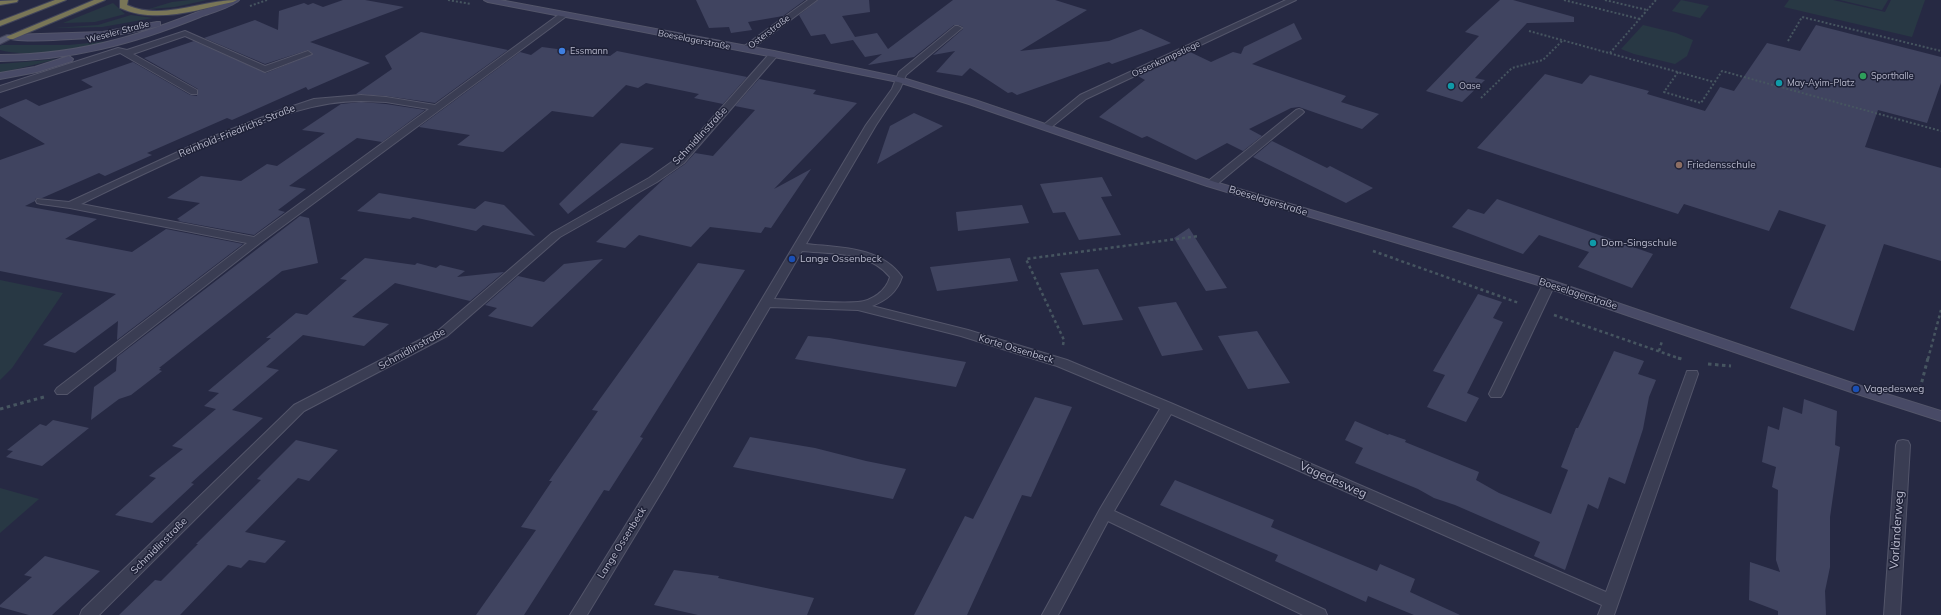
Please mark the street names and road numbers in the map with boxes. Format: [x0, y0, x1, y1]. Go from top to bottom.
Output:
street label: Osterstraße [746, 13, 792, 51]
street label: Weseler Straße [86, 18, 150, 46]
street label: Boeselagerstraße [657, 28, 731, 52]
street label: Ossenkampstiege [1130, 38, 1202, 80]
street label: Reinhold-Friedrichs-Straße [177, 102, 297, 160]
street label: Schmidlinstraße [670, 105, 730, 167]
street label: Boeselagerstraße [1227, 183, 1309, 219]
street label: Boeselagerstraße [1537, 276, 1619, 312]
street label: Schmidlinstraße [376, 326, 448, 372]
street label: Korte Ossenbeck [977, 332, 1055, 366]
street label: Vagedesweg [1297, 459, 1369, 501]
street label: Vorländerweg [1887, 490, 1907, 570]
street label: Lange Ossenbeck [595, 505, 649, 581]
street label: Schmidlinstraße [128, 515, 190, 577]

